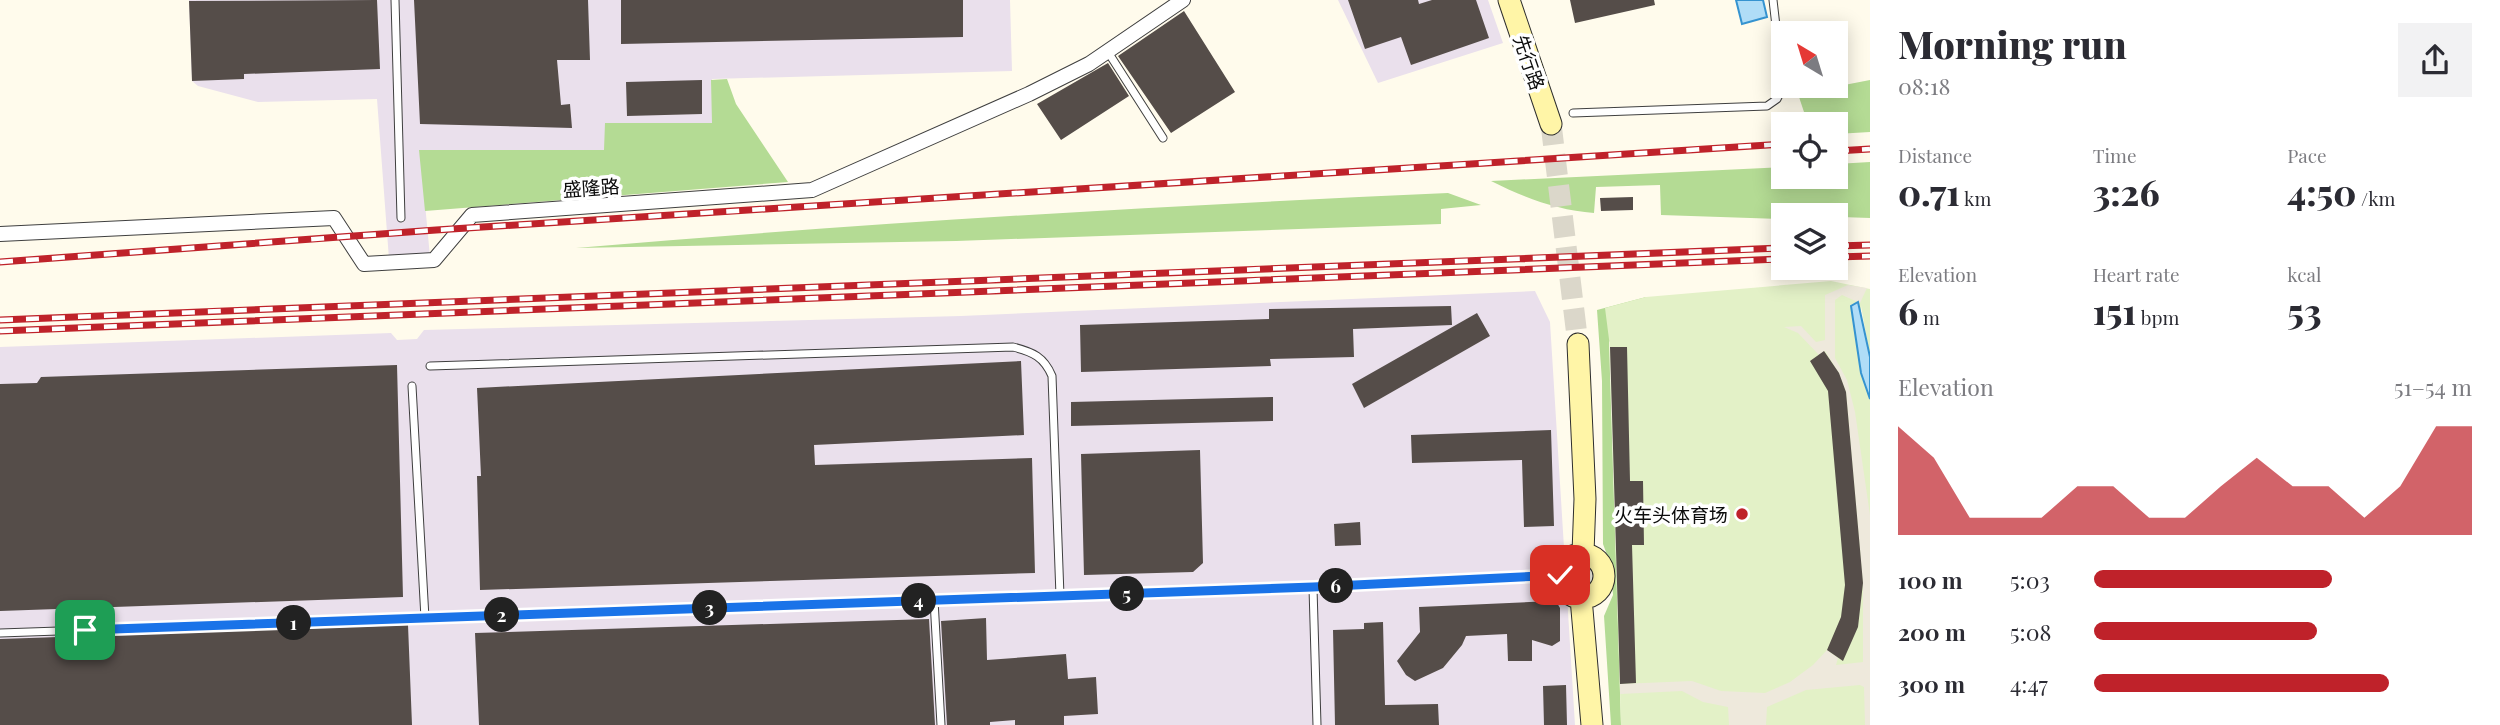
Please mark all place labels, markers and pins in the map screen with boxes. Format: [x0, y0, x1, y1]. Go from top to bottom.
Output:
place label: 火车头体育场 [1614, 501, 1728, 527]
marker: 火车头体育场 [1734, 506, 1750, 522]
pin [1530, 545, 1590, 605]
pin: 6 [1318, 568, 1354, 604]
pin: 5 [1110, 576, 1144, 612]
pin: 4 [902, 584, 936, 618]
pin: 3 [692, 590, 728, 626]
pin: 2 [484, 598, 520, 632]
pin [55, 600, 115, 660]
pin: 1 [276, 606, 312, 640]

